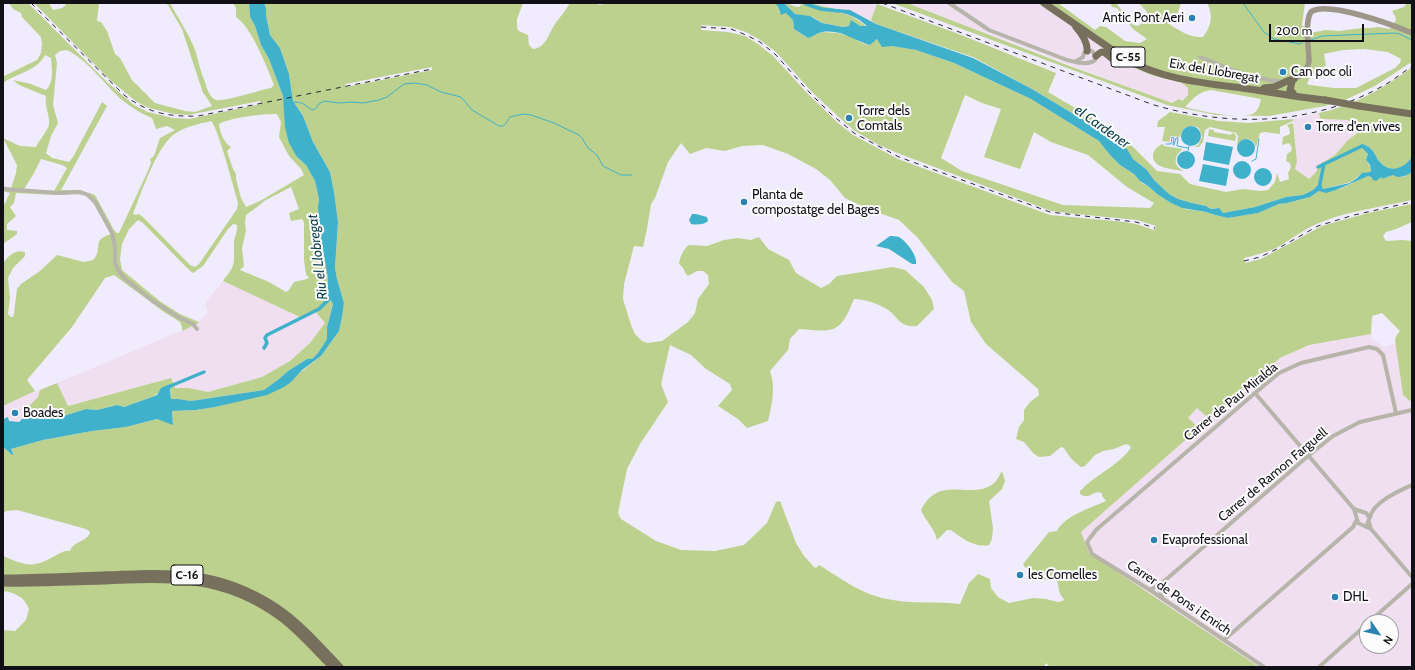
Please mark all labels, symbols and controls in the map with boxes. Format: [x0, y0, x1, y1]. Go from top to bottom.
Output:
place label: Antic Pont Aeri [1103, 10, 1184, 26]
marker: Antic Pont Aeri [1187, 13, 1197, 23]
scale bar [1271, 16, 1366, 42]
text: 200 m [1276, 23, 1312, 38]
road number: C-55 [1111, 47, 1145, 67]
street label: Eix del Llobregat [1168, 55, 1260, 87]
place label: Can poc oli [1291, 64, 1352, 80]
marker: Can poc oli [1278, 67, 1288, 77]
water label: el Cardener [1071, 102, 1133, 152]
place label: Torre dels Comtals [857, 103, 910, 134]
marker: Torre dels Comtals [844, 113, 854, 123]
place label: Torre d'en vives [1316, 119, 1400, 135]
marker: Torre d'en vives [1303, 122, 1313, 132]
place label: Planta de compostatge del Bages [752, 187, 879, 218]
marker: Planta de compostatge del Bages [739, 197, 749, 207]
water label: Riu el Llobregat [304, 213, 332, 301]
street label: Carrer de Pau Miralda [1181, 359, 1281, 445]
place label: Boades [23, 405, 63, 421]
marker: Boades [10, 408, 20, 418]
street label: Carrer de Ramon Farguell [1215, 425, 1331, 525]
place label: Evaprofessional [1162, 532, 1248, 548]
marker: Evaprofessional [1149, 535, 1159, 545]
street label: Carrer de Pons i Enrich [1124, 557, 1234, 639]
road number: C-16 [171, 565, 203, 585]
place label: les Comelles [1028, 567, 1097, 583]
marker: les Comelles [1015, 570, 1025, 580]
place label: DHL [1343, 589, 1368, 605]
marker: DHL [1330, 592, 1340, 602]
north arrow [1359, 614, 1399, 654]
text: N [1380, 633, 1396, 647]

